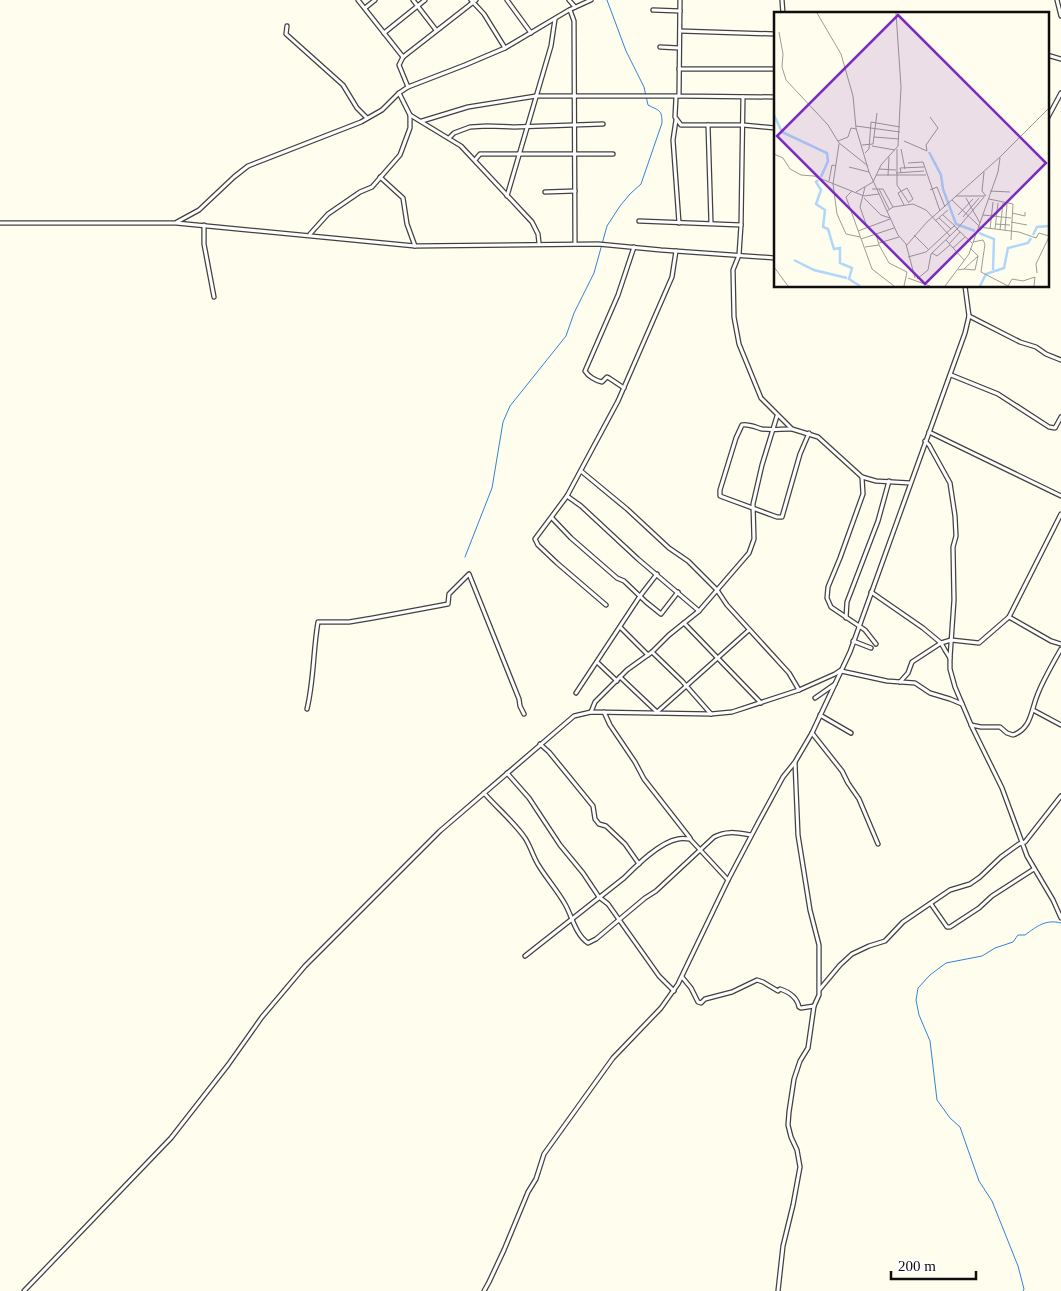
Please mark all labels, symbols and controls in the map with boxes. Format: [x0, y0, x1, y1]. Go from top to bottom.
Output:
inset map [774, 12, 1048, 288]
scale bar [891, 1248, 976, 1280]
text: 200 m [898, 1258, 936, 1274]

